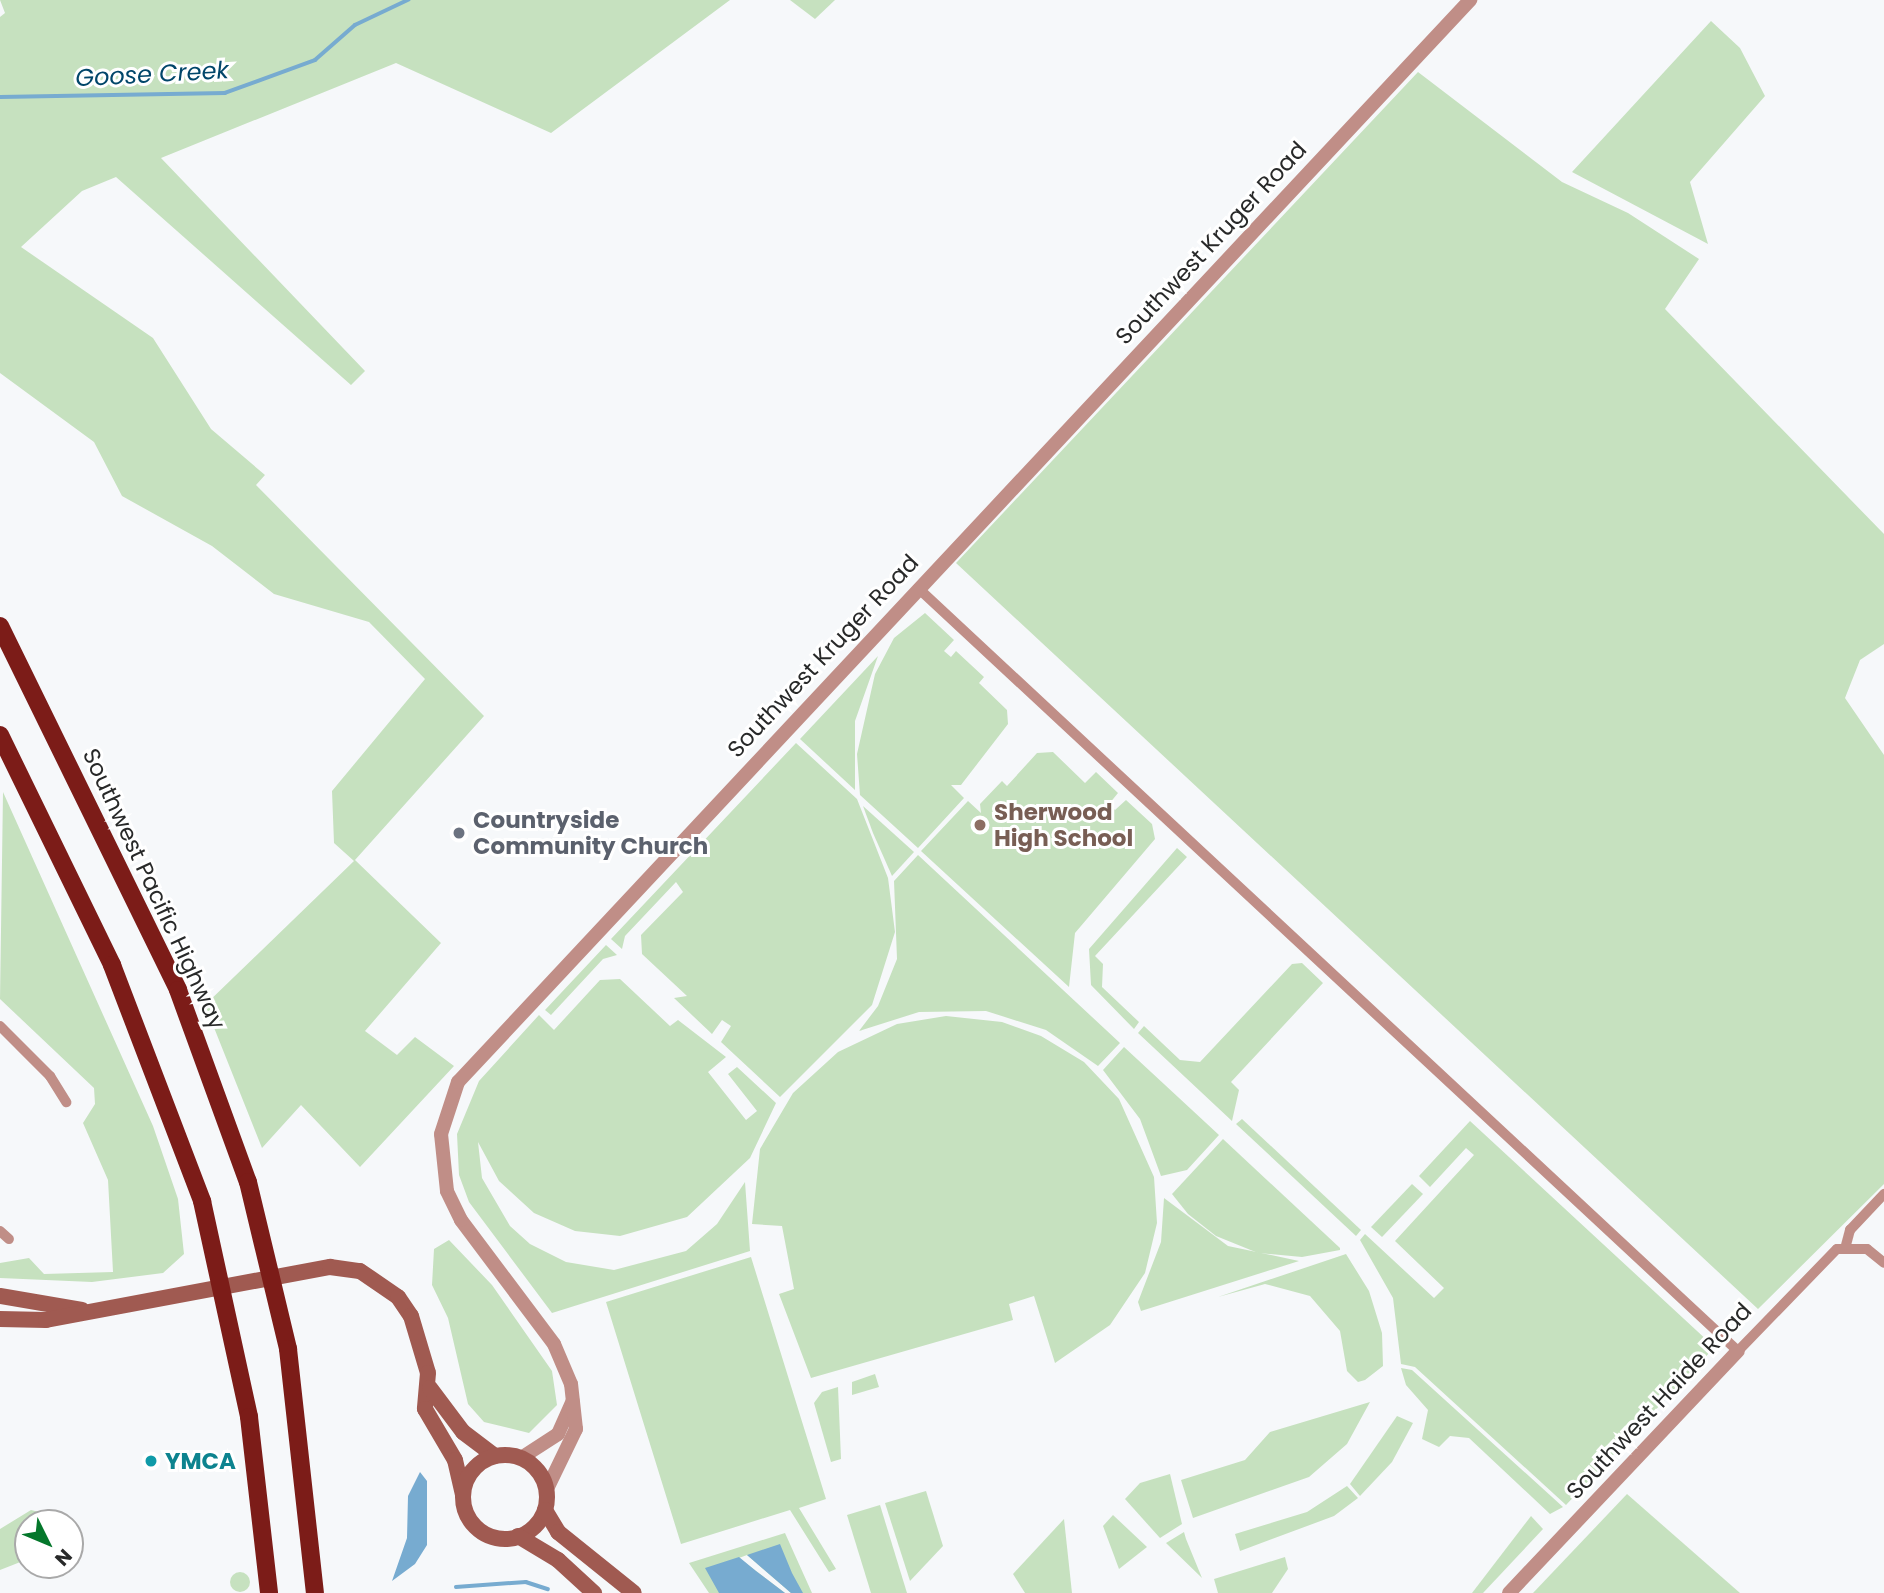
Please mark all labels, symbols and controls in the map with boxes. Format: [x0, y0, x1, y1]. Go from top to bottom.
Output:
water label: Goose Creek [75, 56, 229, 92]
street label: Southwest Kruger Road [1110, 136, 1312, 350]
street label: Southwest Kruger Road [722, 549, 924, 763]
street label: Southwest Pacific Highway [77, 744, 231, 1034]
place label: Sherwood High School [994, 798, 1133, 852]
place label: Countryside Community Church [473, 806, 708, 860]
marker: Sherwood High School [972, 817, 988, 833]
marker: Countryside Community Church [451, 825, 467, 841]
street label: Southwest Haide Road [1561, 1297, 1757, 1505]
place label: YMCA [165, 1447, 236, 1475]
marker: YMCA [143, 1453, 159, 1469]
north arrow [14, 1509, 84, 1579]
text: N [49, 1543, 78, 1572]

